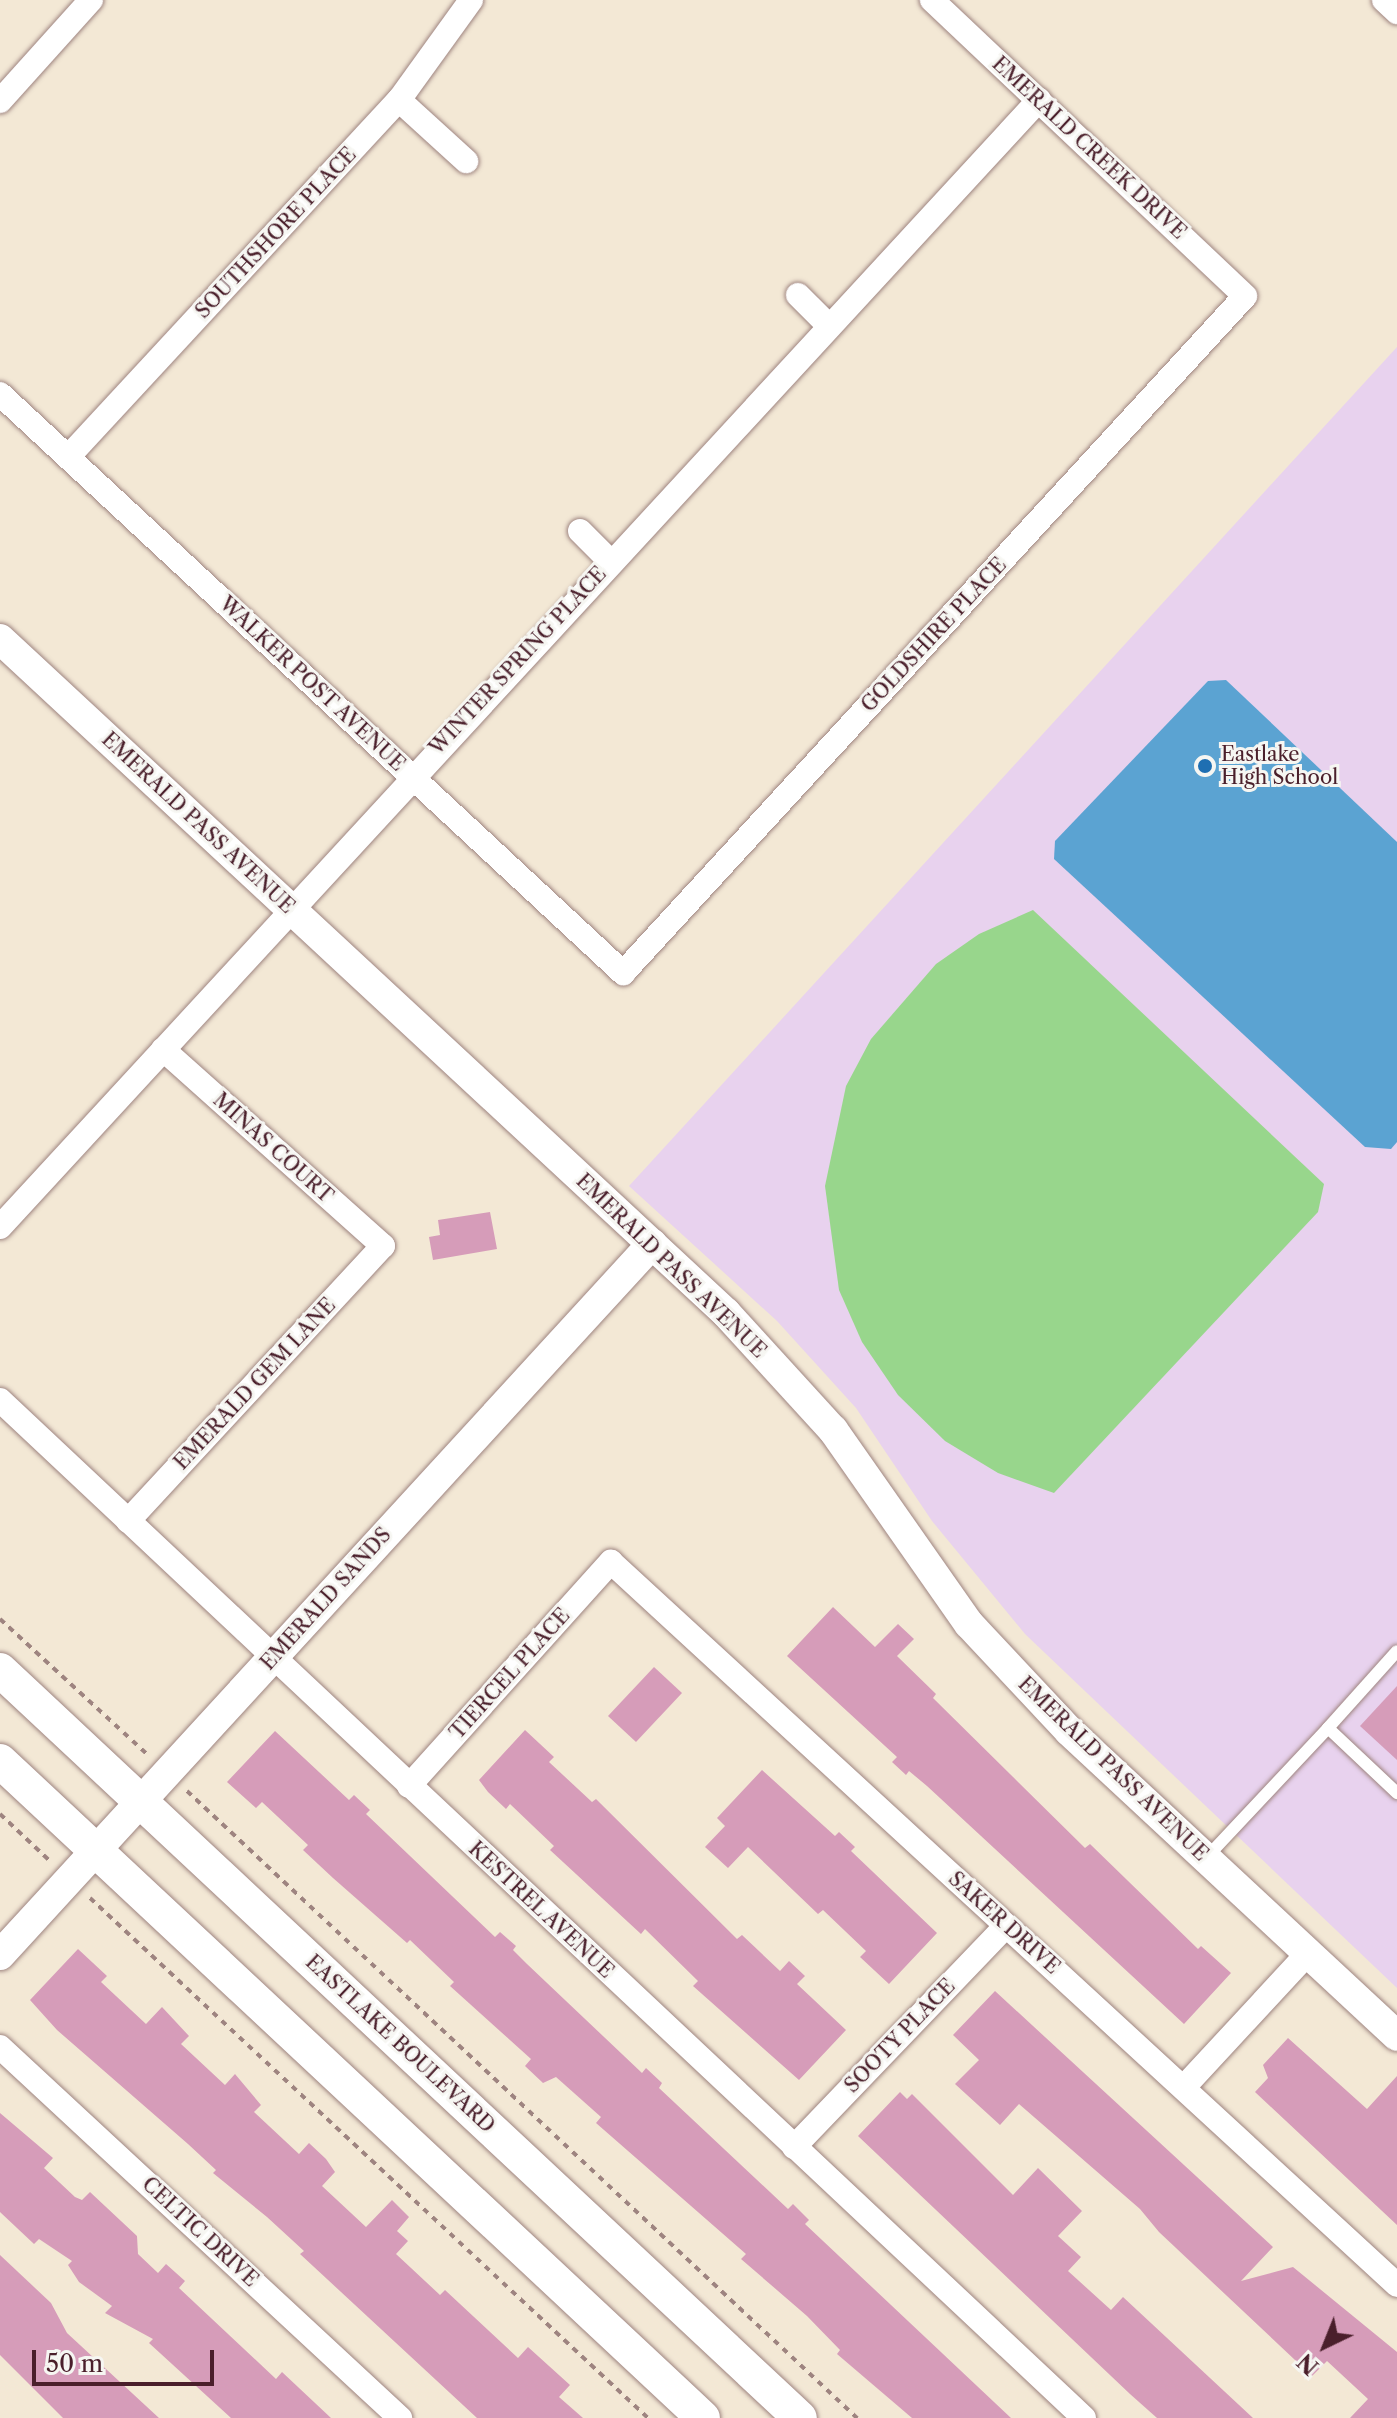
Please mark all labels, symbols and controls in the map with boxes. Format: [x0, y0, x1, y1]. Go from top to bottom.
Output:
street label: EMERALD CREEK DRIVE [987, 52, 1191, 244]
street label: SOUTHSHORE PLACE [191, 143, 361, 323]
street label: GOLDSHIRE PLACE [856, 553, 1012, 717]
street label: WINTER SPRING PLACE [424, 562, 612, 760]
street label: WALKER POST AVENUE [214, 591, 410, 777]
street label: EMERALD PASS AVENUE [96, 727, 300, 919]
place label: Eastlake High School [1221, 742, 1338, 789]
marker: Eastlake High School [1196, 757, 1214, 775]
street label: MINAS COURT [208, 1088, 338, 1208]
street label: EMERALD PASS AVENUE [571, 1169, 771, 1363]
street label: EMERALD GEM LANE [169, 1293, 341, 1475]
street label: EMERALD SANDS [256, 1523, 396, 1675]
street label: TIERCEL PLACE [445, 1604, 575, 1744]
street label: EMERALD PASS AVENUE [1013, 1672, 1213, 1866]
street label: KESTREL AVENUE [463, 1836, 619, 1984]
street label: SAKER DRIVE [943, 1867, 1065, 1979]
street label: EASTLAKE BOULEVARD [301, 1950, 499, 2138]
street label: SOOTY PLACE [840, 1974, 960, 2098]
street label: CELTIC DRIVE [137, 2172, 263, 2292]
north arrow [1285, 2306, 1365, 2386]
scale bar [36, 2334, 218, 2384]
text: N [1292, 2348, 1324, 2380]
text: 50 m [46, 2349, 103, 2378]

